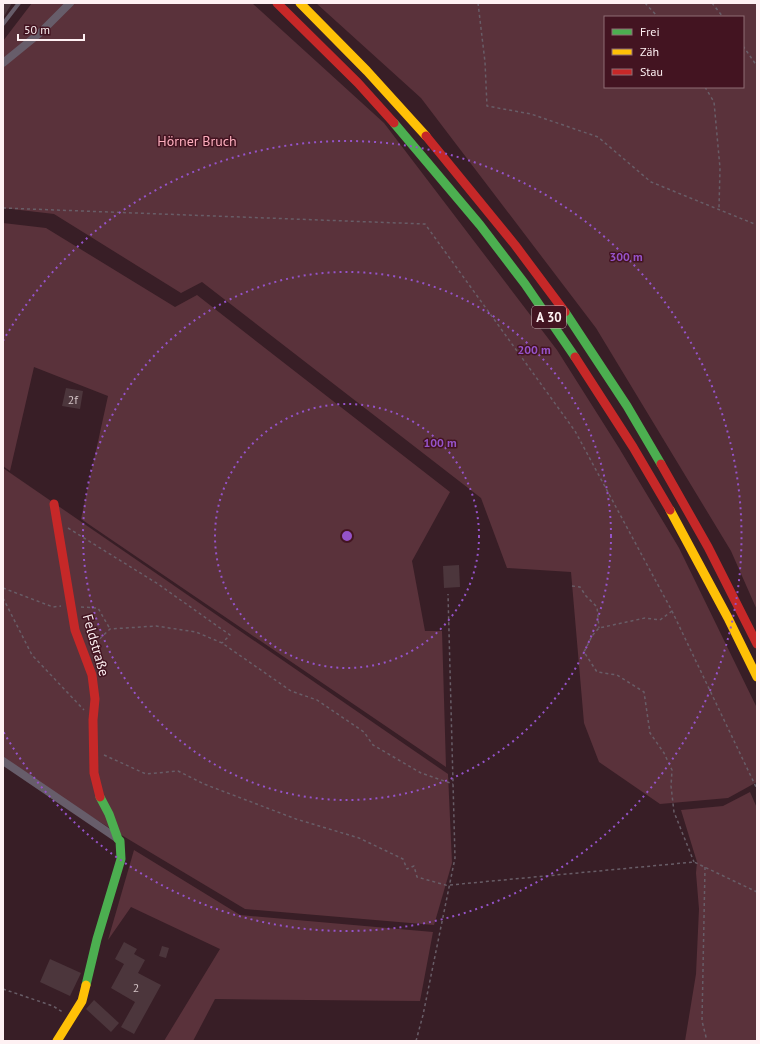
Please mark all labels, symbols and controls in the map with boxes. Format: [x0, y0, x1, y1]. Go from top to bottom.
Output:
scale bar [18, 16, 84, 42]
legend [604, 16, 744, 88]
text: 50 m [24, 22, 50, 37]
text: Frei [640, 24, 660, 39]
text: Zäh [640, 44, 659, 59]
text: Stau [640, 64, 663, 79]
park label: Hörner Bruch [157, 132, 237, 150]
text: 300 m [609, 249, 643, 264]
road number: A 30 [532, 306, 566, 328]
text: 200 m [517, 342, 551, 357]
house number: 2f [68, 392, 79, 407]
text: 100 m [423, 435, 457, 450]
centre of rings [340, 529, 354, 543]
street label: Feldstraße [79, 612, 113, 678]
house number: 2 [133, 980, 139, 995]

